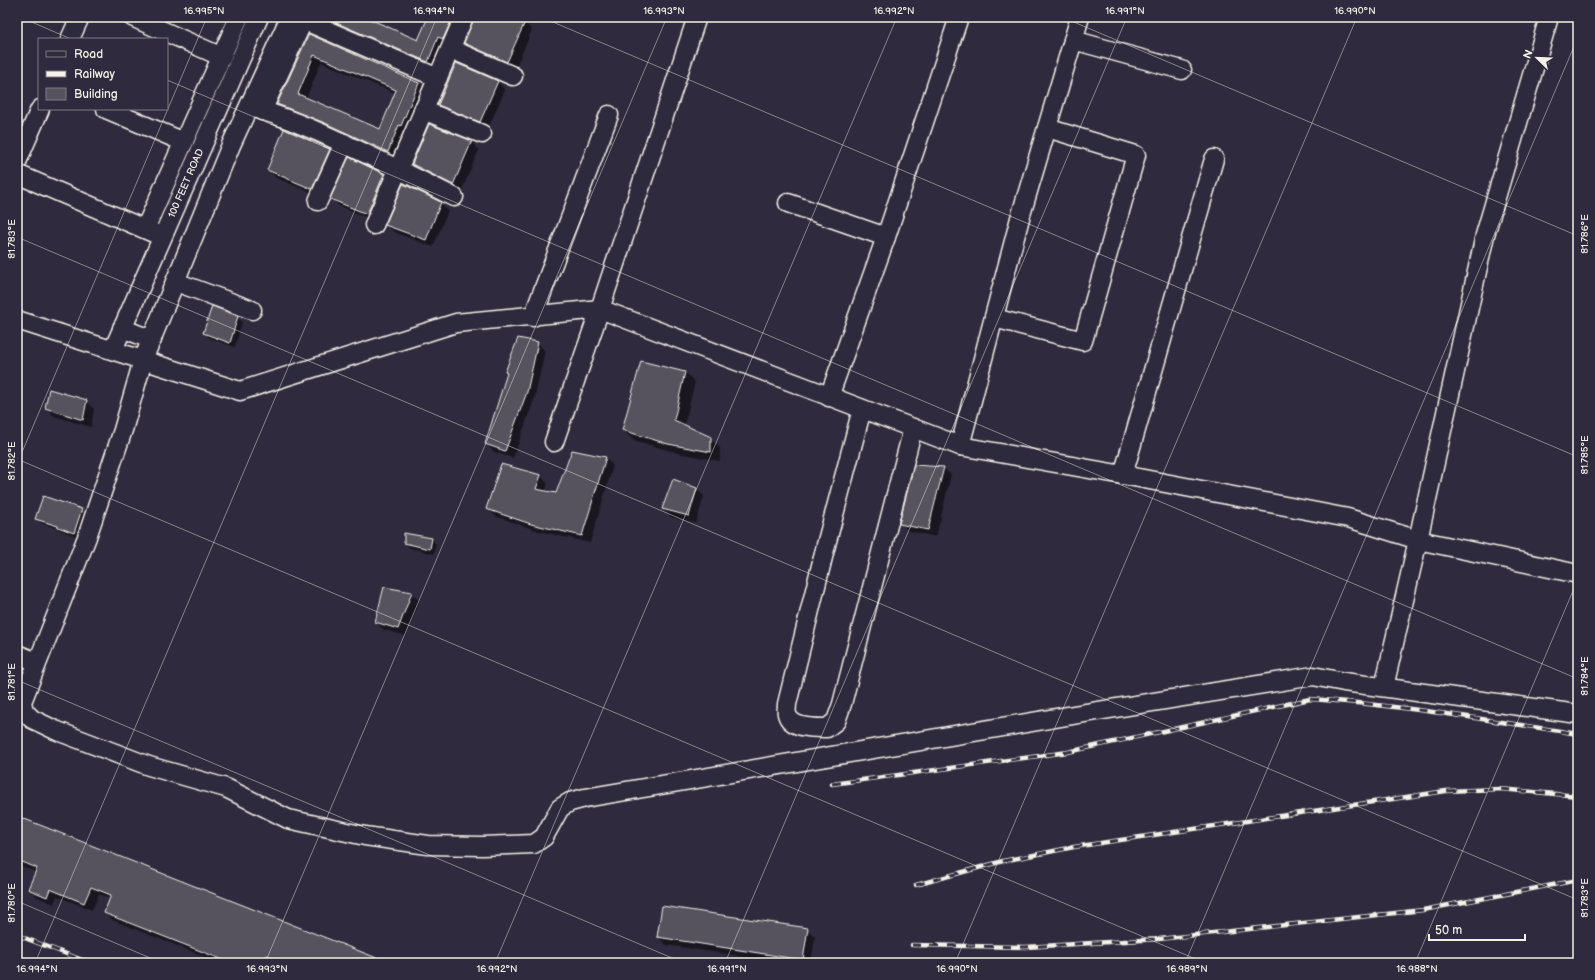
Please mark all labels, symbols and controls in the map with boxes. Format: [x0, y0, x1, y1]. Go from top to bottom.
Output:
text: 16.995°N [183, 5, 225, 17]
text: 16.994°N [413, 5, 455, 17]
text: 16.993°N [643, 5, 685, 17]
text: 16.992°N [873, 5, 915, 17]
text: 16.991°N [1105, 5, 1145, 17]
text: 16.990°N [1334, 5, 1376, 17]
legend [38, 38, 168, 110]
north arrow [1517, 38, 1557, 78]
text: Road [74, 47, 103, 62]
text: N [1521, 48, 1536, 61]
text: Railway [74, 67, 116, 82]
text: Building [74, 87, 118, 102]
street label: 100 FEET ROAD [166, 147, 206, 220]
text: 81.786°E [1579, 214, 1591, 254]
text: 81.783°E [6, 219, 18, 259]
text: 81.785°E [1579, 435, 1591, 475]
text: 81.782°E [6, 441, 18, 481]
text: 81.784°E [1579, 656, 1591, 696]
text: 81.781°E [6, 663, 18, 701]
text: 81.783°E [1579, 878, 1591, 918]
text: 81.780°E [6, 883, 18, 923]
scale bar [1429, 916, 1525, 942]
text: 50 m [1435, 923, 1462, 938]
text: 16.994°N [16, 963, 58, 975]
text: 16.993°N [246, 963, 288, 975]
text: 16.992°N [476, 963, 518, 975]
text: 16.991°N [707, 963, 747, 975]
text: 16.990°N [936, 963, 978, 975]
text: 16.989°N [1166, 963, 1208, 975]
text: 16.988°N [1396, 963, 1438, 975]

